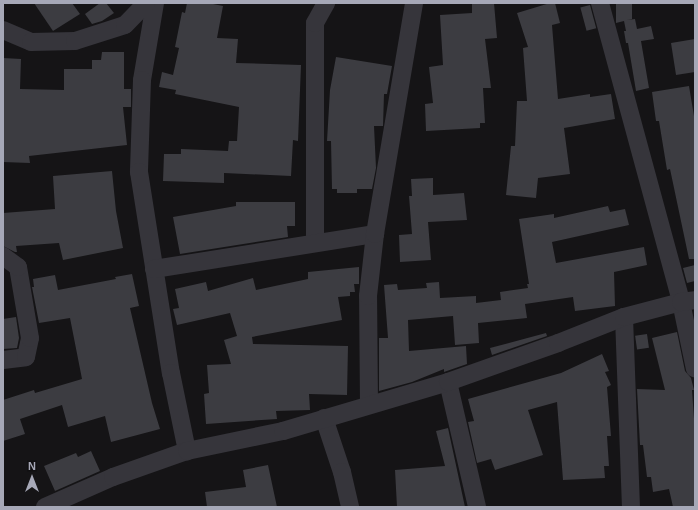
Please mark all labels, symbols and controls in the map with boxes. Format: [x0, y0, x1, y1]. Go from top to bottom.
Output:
north arrow [12, 458, 52, 498]
text: N [28, 460, 36, 472]

